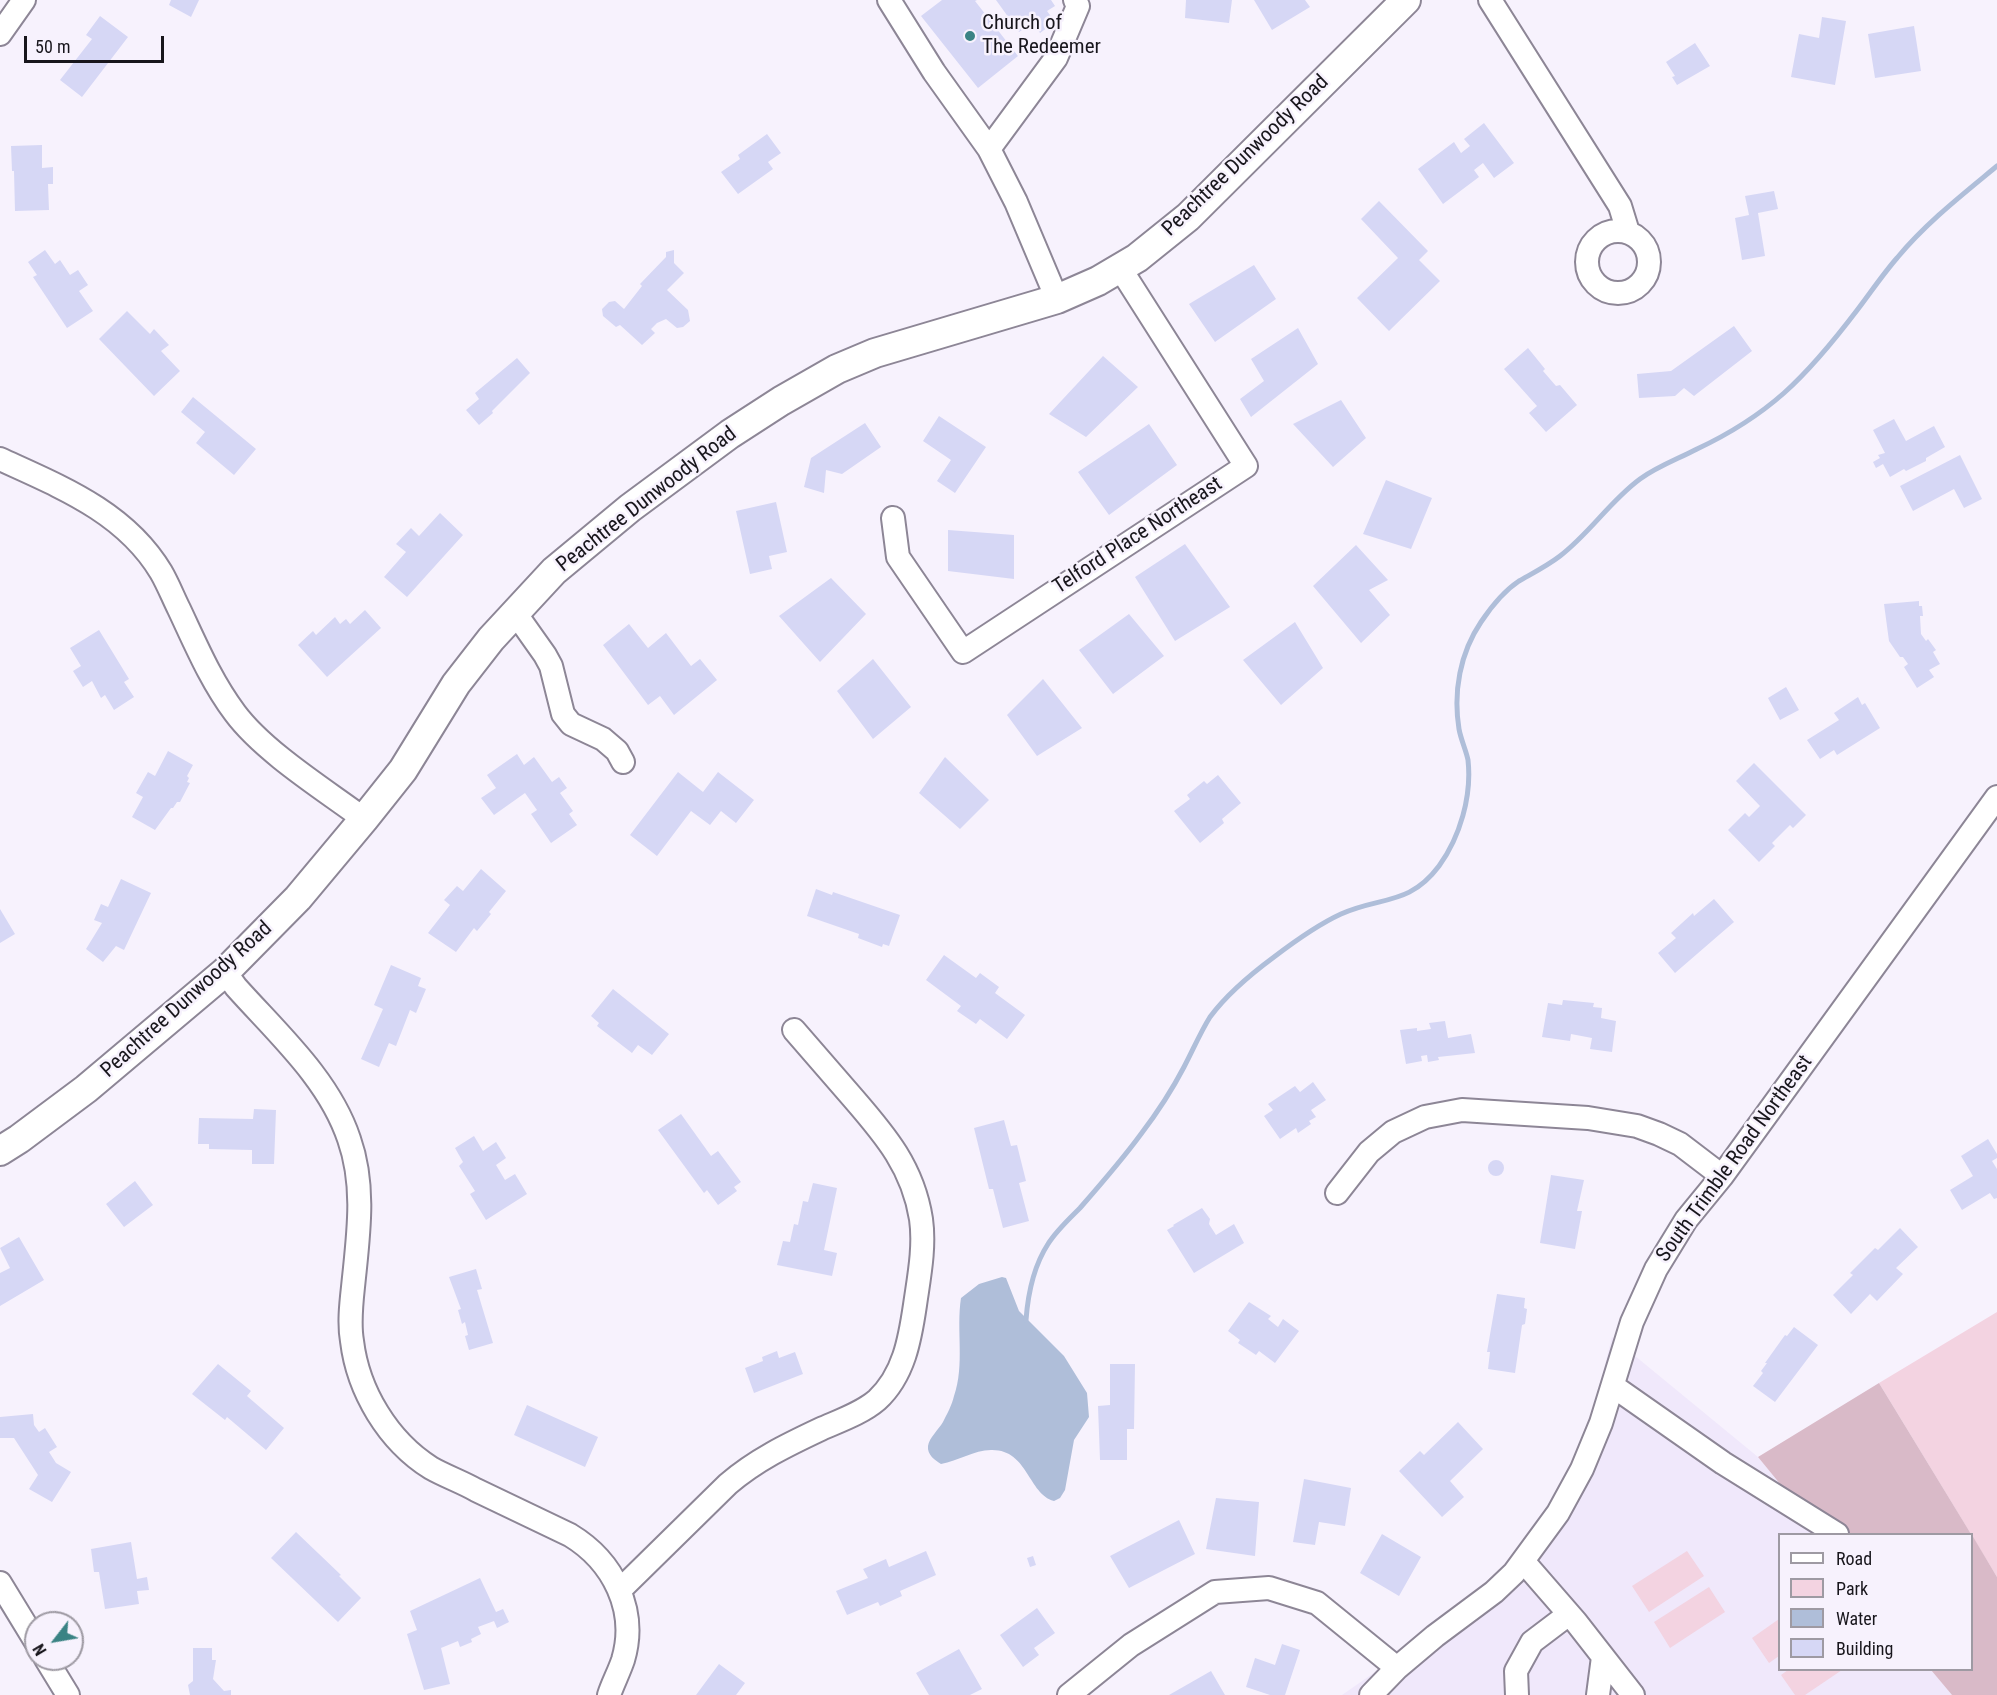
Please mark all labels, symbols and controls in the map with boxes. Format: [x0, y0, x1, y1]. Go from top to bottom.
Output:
place label: Church of The Redeemer [982, 11, 1101, 61]
scale bar [27, 24, 166, 62]
marker: Church of The Redeemer [963, 29, 977, 43]
text: 50 m [35, 36, 70, 57]
street label: Peachtree Dunwoody Road [1158, 70, 1334, 242]
street label: Peachtree Dunwoody Road [552, 422, 742, 578]
street label: Telford Place Northeast [1049, 472, 1227, 600]
street label: Peachtree Dunwoody Road [96, 917, 278, 1083]
street label: South Trimble Road Northeast [1652, 1051, 1818, 1267]
legend [1778, 1533, 1973, 1671]
text: Road [1836, 1548, 1872, 1569]
text: Park [1836, 1578, 1868, 1599]
text: Water [1836, 1608, 1877, 1629]
north arrow [24, 1611, 84, 1671]
text: Building [1836, 1638, 1893, 1659]
text: N [29, 1640, 51, 1659]

